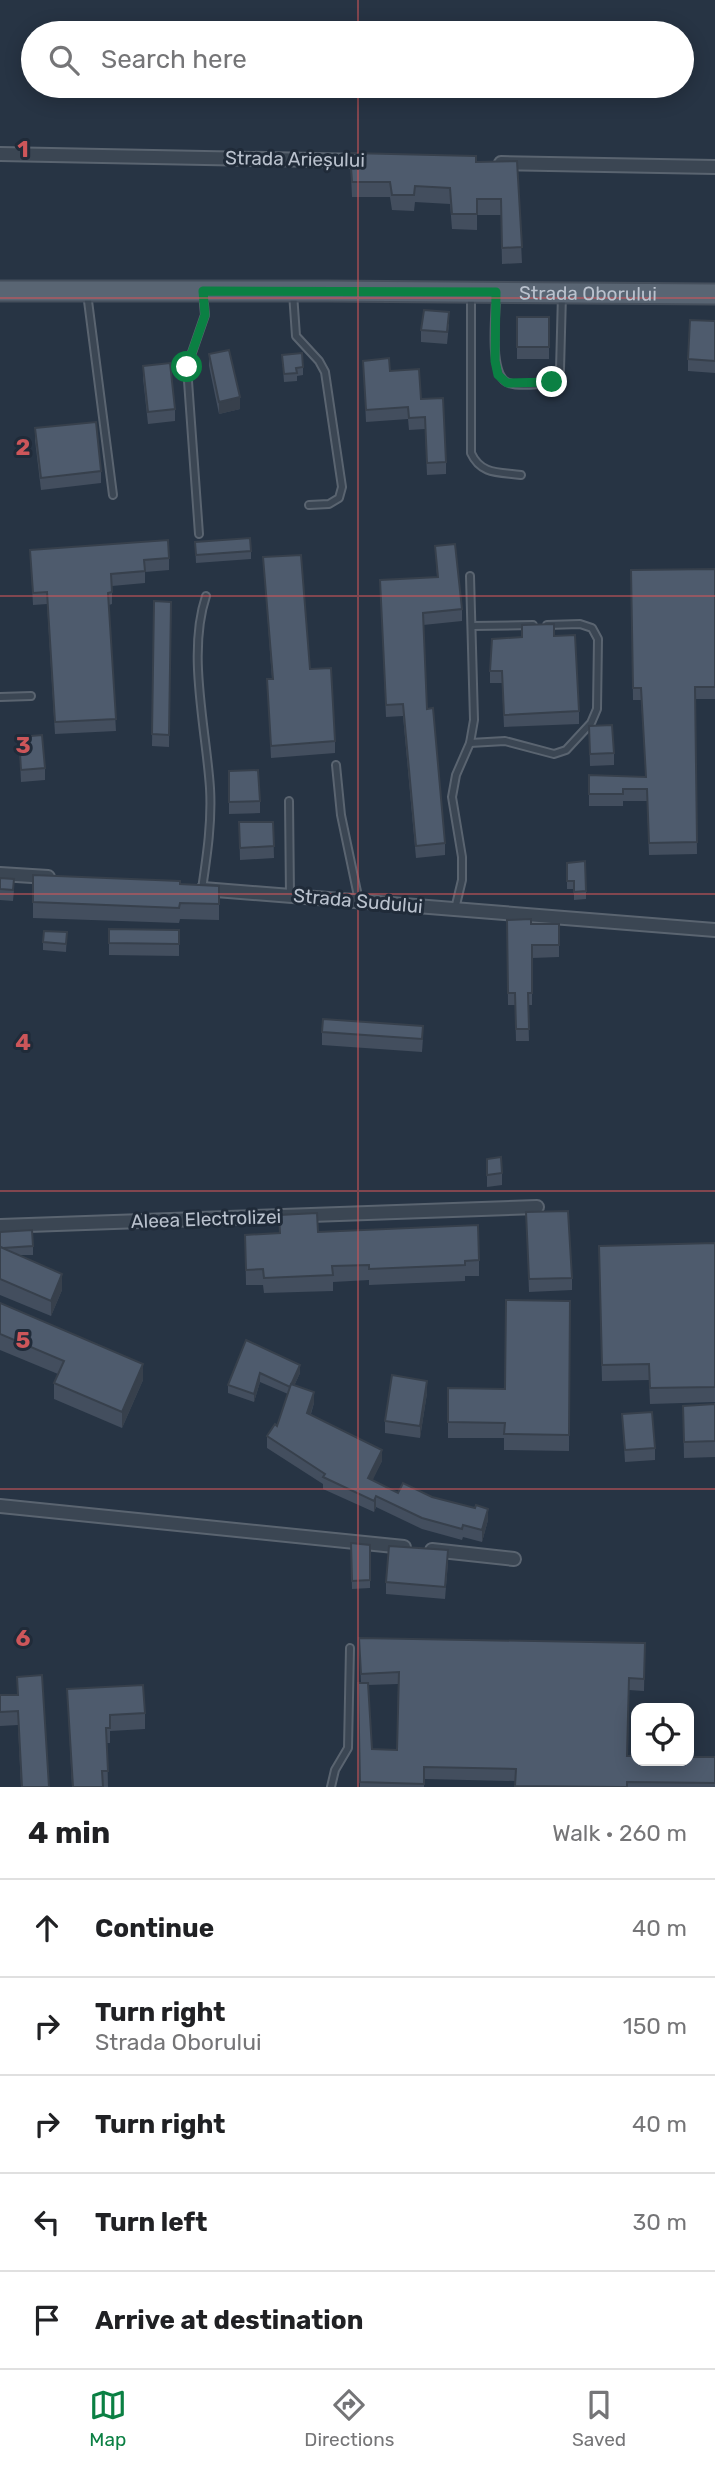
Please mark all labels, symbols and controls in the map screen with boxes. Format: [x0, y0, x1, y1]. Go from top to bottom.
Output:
search box [21, 21, 694, 98]
icon: search [45, 41, 83, 79]
text: Search here [101, 44, 247, 75]
text: 1 [17, 135, 29, 163]
street label: Strada Arieșului [225, 146, 365, 172]
street label: Strada Oborului [519, 281, 657, 305]
route start [171, 351, 202, 382]
route end [536, 366, 567, 397]
text: 2 [16, 433, 30, 461]
text: 3 [15, 731, 31, 759]
street label: Strada Sudului [292, 884, 424, 918]
text: 4 [15, 1028, 31, 1056]
street label: Aleea Electrolizei [130, 1205, 282, 1233]
text: 5 [16, 1326, 31, 1354]
text: 6 [16, 1624, 31, 1652]
map controls [631, 1703, 694, 1766]
button: locate [631, 1703, 694, 1766]
text: 4 min [28, 1815, 110, 1851]
text: Walk · 260 m [552, 1819, 687, 1847]
icon: ahead [28, 1909, 66, 1947]
text: Continue [95, 1913, 214, 1944]
text: 40 m [632, 1914, 687, 1942]
text: Turn right [95, 1997, 225, 2028]
icon: right [28, 2007, 66, 2045]
text: 150 m [623, 2012, 687, 2040]
text: Strada Oborului [95, 2028, 262, 2056]
icon: right [28, 2105, 66, 2143]
text: Turn right [95, 2109, 225, 2140]
text: 40 m [632, 2110, 687, 2138]
icon: left [28, 2203, 66, 2241]
text: Turn left [95, 2207, 207, 2238]
text: 30 m [632, 2208, 687, 2236]
icon: arrive [28, 2301, 66, 2339]
text: Arrive at destination [95, 2305, 363, 2336]
tab: Map [89, 2386, 127, 2451]
tab: Directions [304, 2386, 394, 2451]
tab: Saved [572, 2386, 626, 2451]

